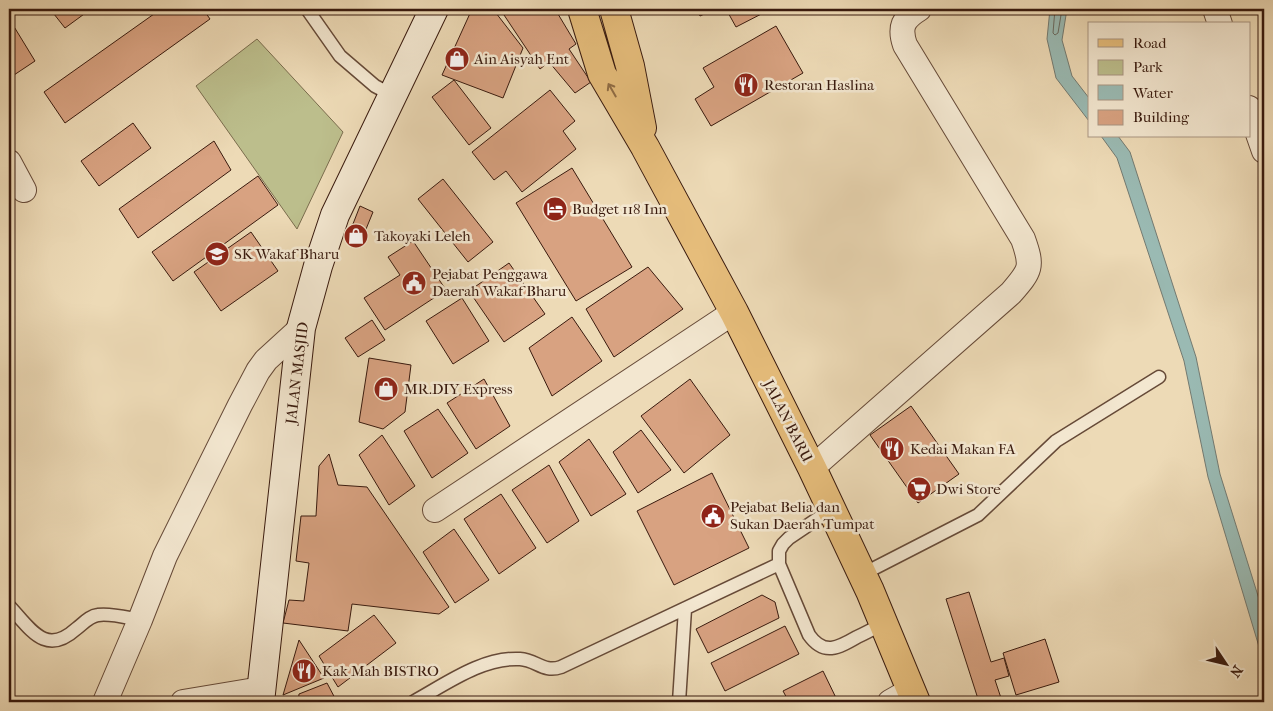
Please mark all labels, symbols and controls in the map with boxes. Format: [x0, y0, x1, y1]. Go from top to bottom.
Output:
legend [1088, 22, 1250, 138]
text: Road [1133, 34, 1167, 52]
shop icon: Ain Aisyah Ent [444, 46, 470, 72]
place label: Ain Aisyah Ent [473, 50, 570, 68]
text: Park [1133, 58, 1163, 76]
restaurant icon: Restoran Haslina [733, 72, 759, 98]
place label: Restoran Haslina [764, 76, 875, 94]
one-way arrow [606, 83, 616, 97]
text: Water [1132, 84, 1173, 102]
text: Building [1133, 108, 1190, 126]
hotel icon: Budget 118 Inn [542, 196, 568, 222]
place label: Budget 118 Inn [572, 200, 667, 218]
shop icon: Takoyaki Leleh [343, 223, 369, 249]
place label: Takoyaki Leleh [374, 227, 471, 245]
school or university icon: SK Wakaf Bharu [204, 241, 230, 267]
place label: SK Wakaf Bharu [234, 245, 340, 263]
place label: Pejabat Penggawa Daerah Wakaf Bharu [432, 265, 567, 300]
public building icon: Pejabat Penggawa Daerah Wakaf Bharu [401, 270, 427, 296]
street label: JALAN MASJID [282, 321, 312, 426]
shop icon: MR.DIY Express [373, 376, 399, 402]
street label: JALAN BARU [759, 376, 817, 466]
place label: MR.DIY Express [404, 380, 513, 398]
restaurant icon: Kedai Makan FA [879, 436, 905, 462]
place label: Kedai Makan FA [910, 440, 1016, 458]
supermarket icon: Dwi Store [906, 476, 932, 502]
place label: Dwi Store [936, 480, 1001, 498]
place label: Pejabat Belia dan Sukan Daerah Tumpat [730, 498, 875, 533]
public building icon: Pejabat Belia dan Sukan Daerah Tumpat [700, 503, 726, 529]
north arrow [1200, 638, 1250, 688]
restaurant icon: Kak Mah BISTRO [291, 658, 317, 684]
place label: Kak Mah BISTRO [322, 662, 439, 680]
text: N [1226, 662, 1246, 681]

